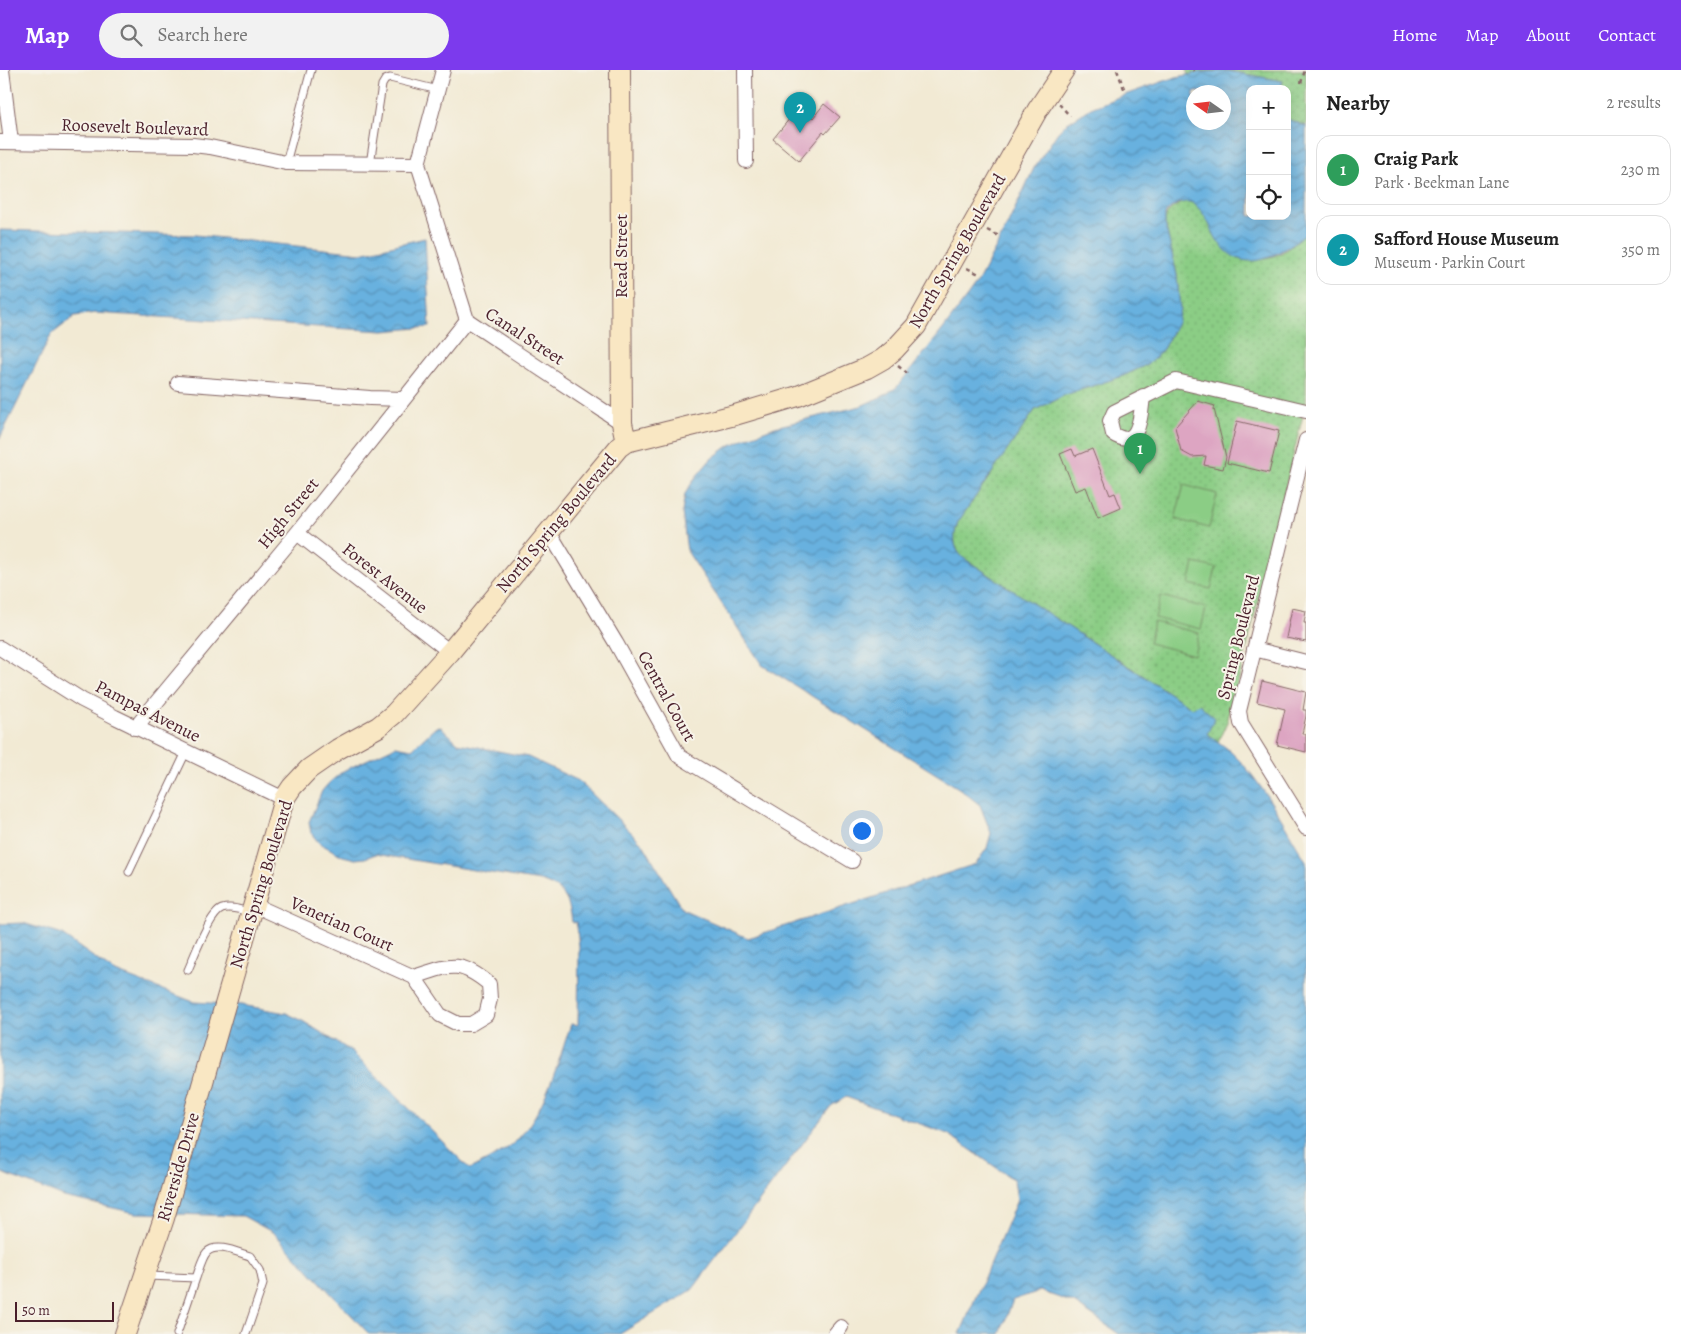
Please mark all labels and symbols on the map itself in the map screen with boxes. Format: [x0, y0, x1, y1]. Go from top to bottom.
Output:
north arrow [1186, 85, 1231, 130]
pin: 2 [784, 92, 816, 133]
street label: Roosevelt Boulevard [61, 112, 209, 142]
street label: North Spring Boulevard [903, 169, 1011, 333]
street label: Read Street [609, 214, 633, 298]
street label: Canal Street [481, 301, 569, 371]
pin: 1 [1124, 433, 1156, 474]
street label: North Spring Boulevard [490, 448, 622, 598]
street label: High Street [252, 472, 324, 554]
street label: Forest Avenue [337, 537, 433, 619]
street label: Spring Boulevard [1211, 572, 1265, 702]
street label: Central Court [632, 646, 702, 746]
street label: Pampas Avenue [91, 674, 205, 748]
street label: North Spring Boulevard [224, 796, 298, 971]
your location [849, 818, 875, 844]
street label: Venetian Court [286, 890, 398, 958]
street label: Riverside Drive [151, 1110, 205, 1224]
scale bar [15, 1299, 114, 1322]

